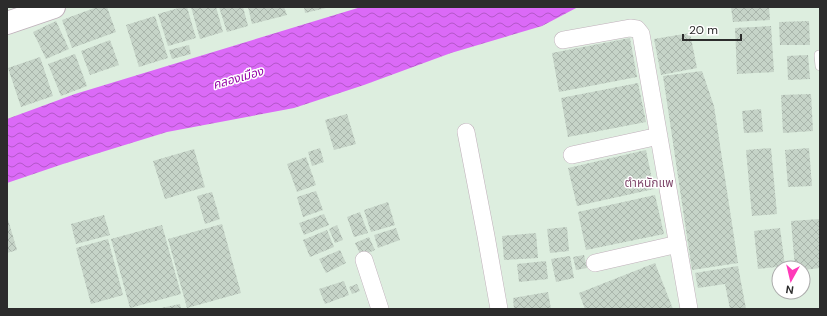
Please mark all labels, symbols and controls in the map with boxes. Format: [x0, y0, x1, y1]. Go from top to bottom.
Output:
scale bar [683, 16, 741, 42]
text: 20 m [689, 22, 718, 38]
water label: คลองเมือง [211, 63, 266, 93]
district label: ตำหนักแพ [624, 175, 674, 191]
north arrow [771, 260, 811, 300]
text: N [785, 282, 795, 297]

